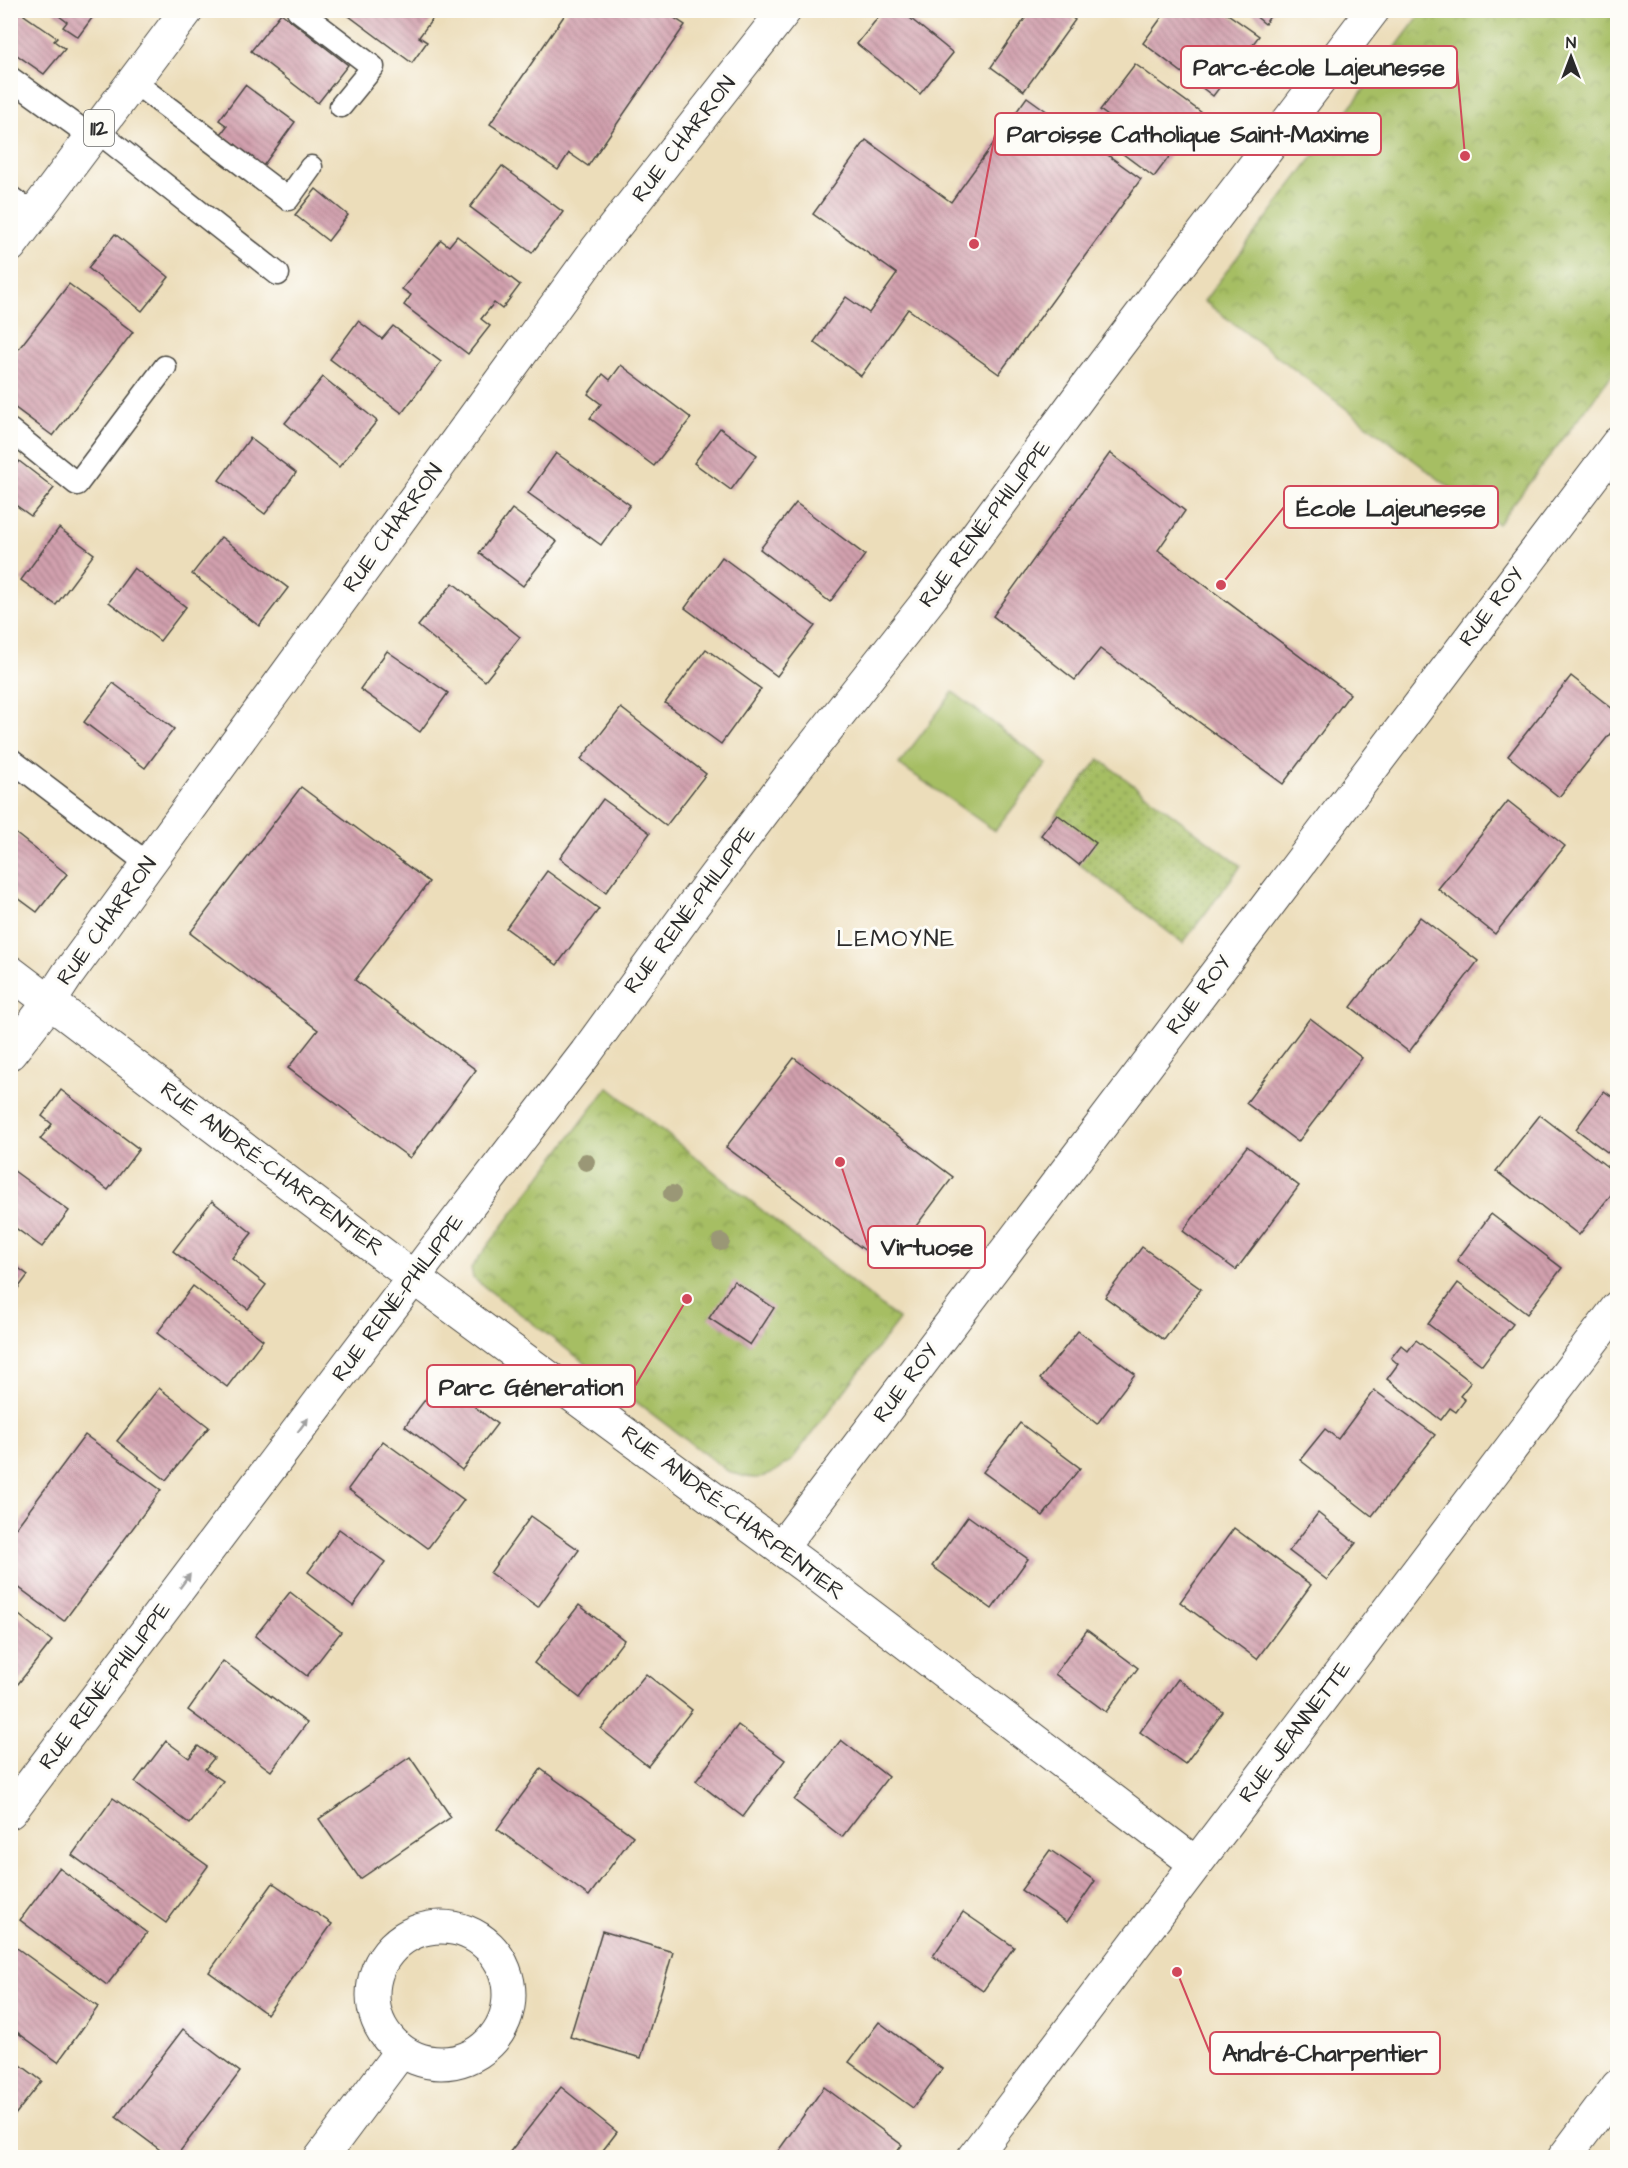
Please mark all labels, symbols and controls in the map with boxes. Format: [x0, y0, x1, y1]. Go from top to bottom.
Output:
north arrow [1541, 27, 1601, 87]
text: N [1566, 32, 1576, 54]
callout: Parc-école Lajeunesse [1181, 46, 1457, 88]
text: Parc-école Lajeunesse [1193, 51, 1445, 85]
street label: RUE CHARRON [625, 69, 743, 209]
road number: 112 [84, 110, 114, 146]
callout: Paroisse Catholique Saint-Maxime [995, 113, 1381, 155]
text: Paroisse Catholique Saint-Maxime [1007, 118, 1369, 152]
street label: RUE RENÉ-PHILIPPE [912, 434, 1058, 614]
street label: RUE CHARRON [336, 457, 451, 599]
callout: École Lajeunesse [1284, 486, 1498, 528]
text: École Lajeunesse [1296, 492, 1486, 526]
street label: RUE ROY [1452, 561, 1532, 653]
street label: RUE RENÉ-PHILIPPE [617, 820, 763, 1000]
street label: RUE CHARRON [50, 850, 165, 992]
district label: LEMOYNE [836, 922, 956, 956]
street label: RUE ROY [1159, 949, 1239, 1041]
street label: RUE ANDRÉ-CHARPENTIER [154, 1075, 390, 1263]
street label: RUE RENÉ-PHILIPPE [325, 1208, 471, 1388]
callout: Virtuose [868, 1226, 985, 1268]
text: Virtuose [880, 1231, 973, 1265]
street label: RUE ROY [866, 1337, 946, 1429]
callout: Parc Géneration [427, 1365, 635, 1407]
text: Parc Géneration [439, 1371, 623, 1405]
one-way arrow [296, 1417, 309, 1433]
street label: RUE ANDRÉ-CHARPENTIER [615, 1419, 851, 1607]
one-way arrow [179, 1573, 191, 1589]
street label: RUE RENÉ-PHILIPPE [32, 1596, 178, 1776]
street label: RUE JEANNETTE [1232, 1655, 1358, 1809]
callout: André-Charpentier [1210, 2032, 1440, 2074]
text: André-Charpentier [1222, 2037, 1429, 2071]

